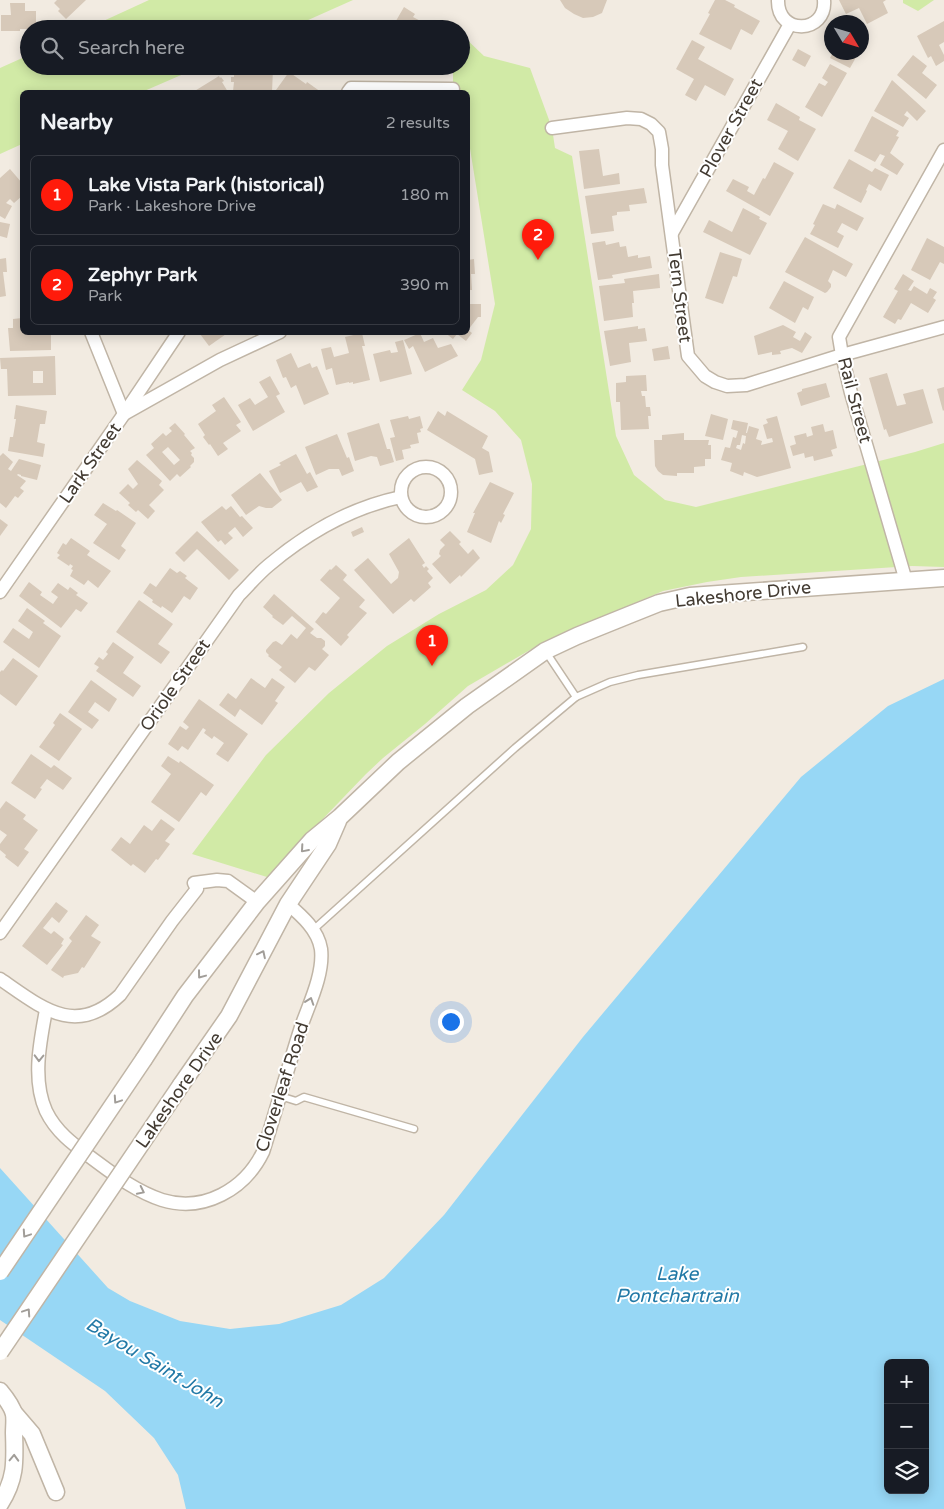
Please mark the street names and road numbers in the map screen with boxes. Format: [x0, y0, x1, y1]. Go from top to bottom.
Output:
street label: Plover Street [695, 75, 767, 181]
street label: Tern Street [663, 248, 697, 344]
street label: Rail Street [833, 355, 877, 445]
street label: Lark Street [54, 418, 126, 508]
street label: Lakeshore Drive [674, 576, 812, 612]
street label: Oriole Street [135, 635, 215, 735]
street label: Cloverleaf Road [251, 1019, 313, 1155]
street label: Lakeshore Drive [131, 1028, 227, 1152]

